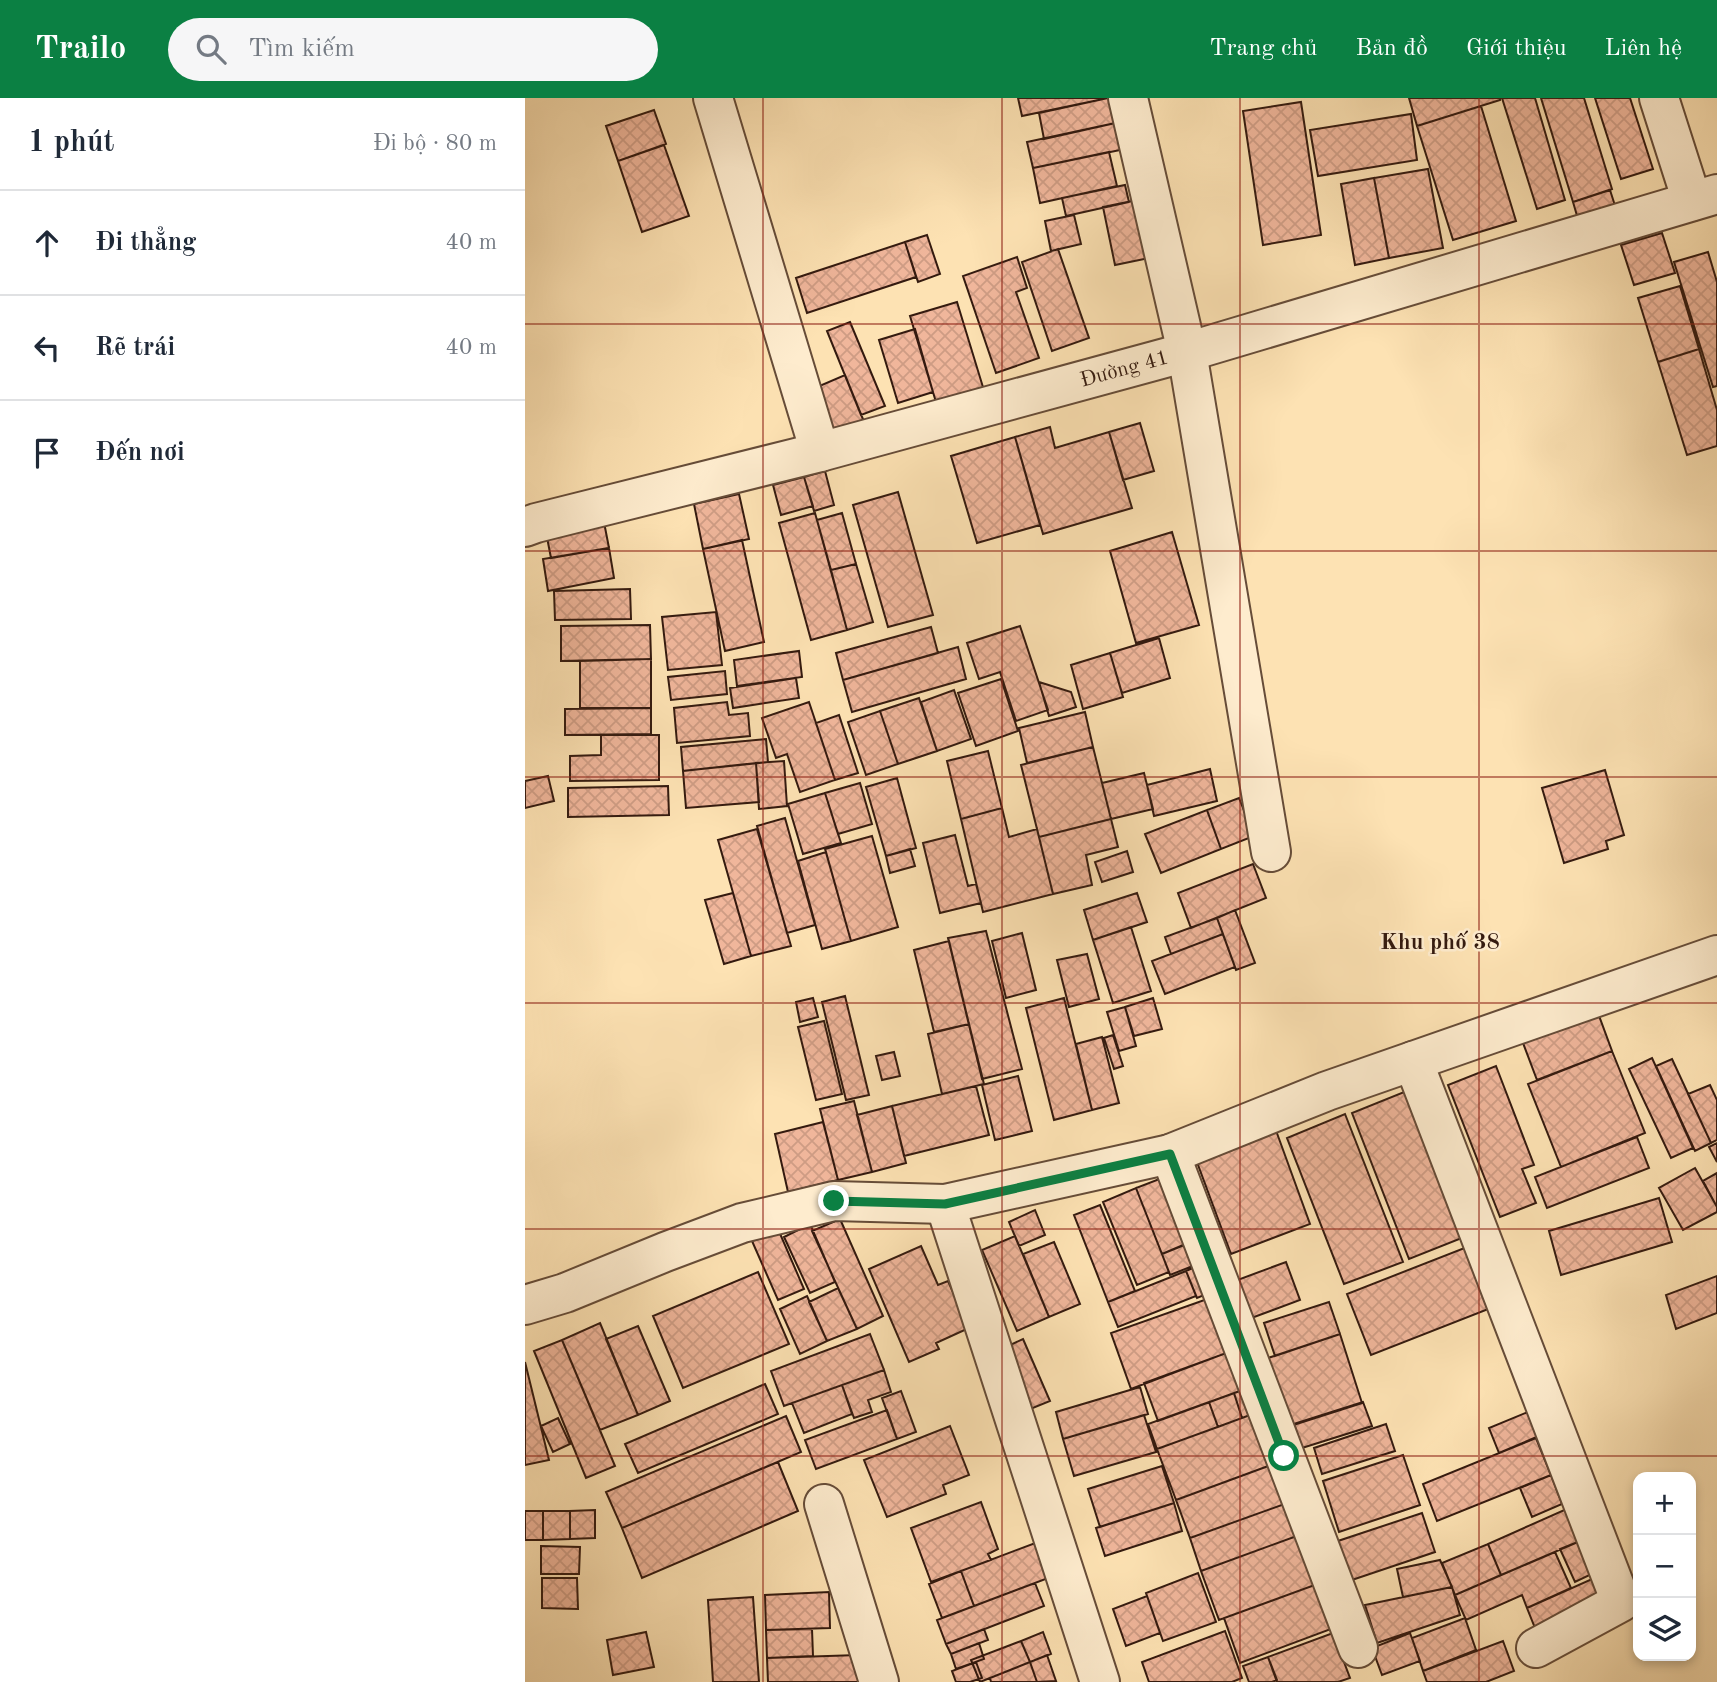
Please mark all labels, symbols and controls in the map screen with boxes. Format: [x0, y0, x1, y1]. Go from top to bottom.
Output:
search box [168, 18, 658, 81]
icon: search [192, 30, 230, 68]
text: Trailo [35, 33, 126, 66]
text: Tìm kiếm [248, 36, 355, 62]
text: Trang chủ [1210, 37, 1317, 61]
text: Bản đồ [1355, 37, 1428, 61]
text: Giới thiệu [1466, 37, 1567, 61]
text: Liên hệ [1605, 37, 1682, 61]
text: 1 phút [28, 128, 114, 158]
text: Đi bộ · 80 m [373, 132, 497, 155]
icon: ahead [28, 224, 66, 262]
text: Đi thẳng [95, 230, 197, 256]
text: 40 m [446, 231, 497, 254]
icon: left [28, 329, 66, 367]
text: Rẽ trái [95, 335, 175, 361]
text: 40 m [446, 336, 497, 359]
street label: Đường 41 [1078, 347, 1171, 391]
icon: arrive [28, 434, 66, 472]
text: Đến nơi [95, 440, 185, 466]
district label: Khu phố 38 [1380, 930, 1500, 954]
route end [818, 1185, 849, 1216]
route start [1268, 1440, 1299, 1471]
map controls [1633, 1472, 1696, 1661]
button: + [1633, 1472, 1696, 1535]
button: − [1633, 1535, 1696, 1598]
button: layers [1633, 1598, 1696, 1661]

